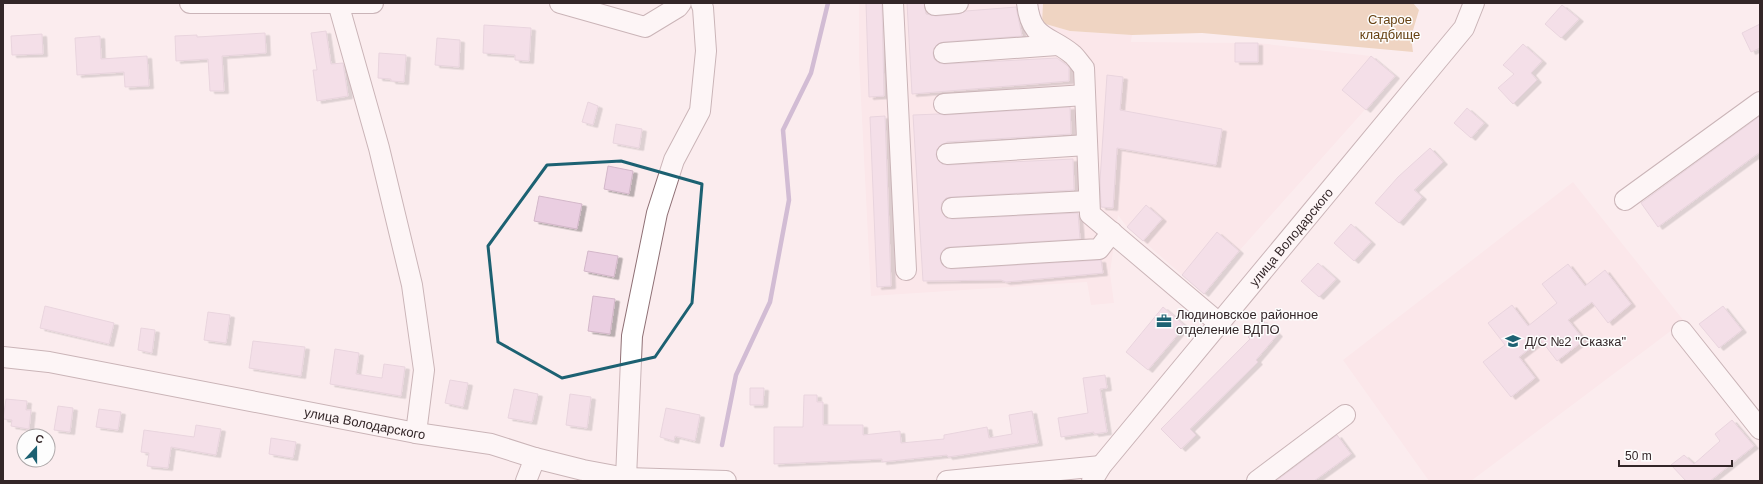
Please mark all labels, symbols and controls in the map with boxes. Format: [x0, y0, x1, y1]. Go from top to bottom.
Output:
park label: Старое кладбище [1360, 12, 1420, 42]
street label: улица Володарского [1246, 185, 1336, 289]
place label: Людиновское районное отделение ВДПО [1176, 307, 1318, 337]
office icon: Людиновское районное отделение ВДПО [1155, 312, 1173, 330]
school or university icon: Д/С №2 "Сказка" [1504, 332, 1522, 350]
place label: Д/С №2 "Сказка" [1525, 334, 1626, 349]
street label: улица Володарского [303, 404, 426, 442]
north arrow [16, 428, 56, 468]
text: С [34, 432, 45, 446]
scale bar [1619, 442, 1732, 468]
text: 50 m [1625, 449, 1652, 463]

